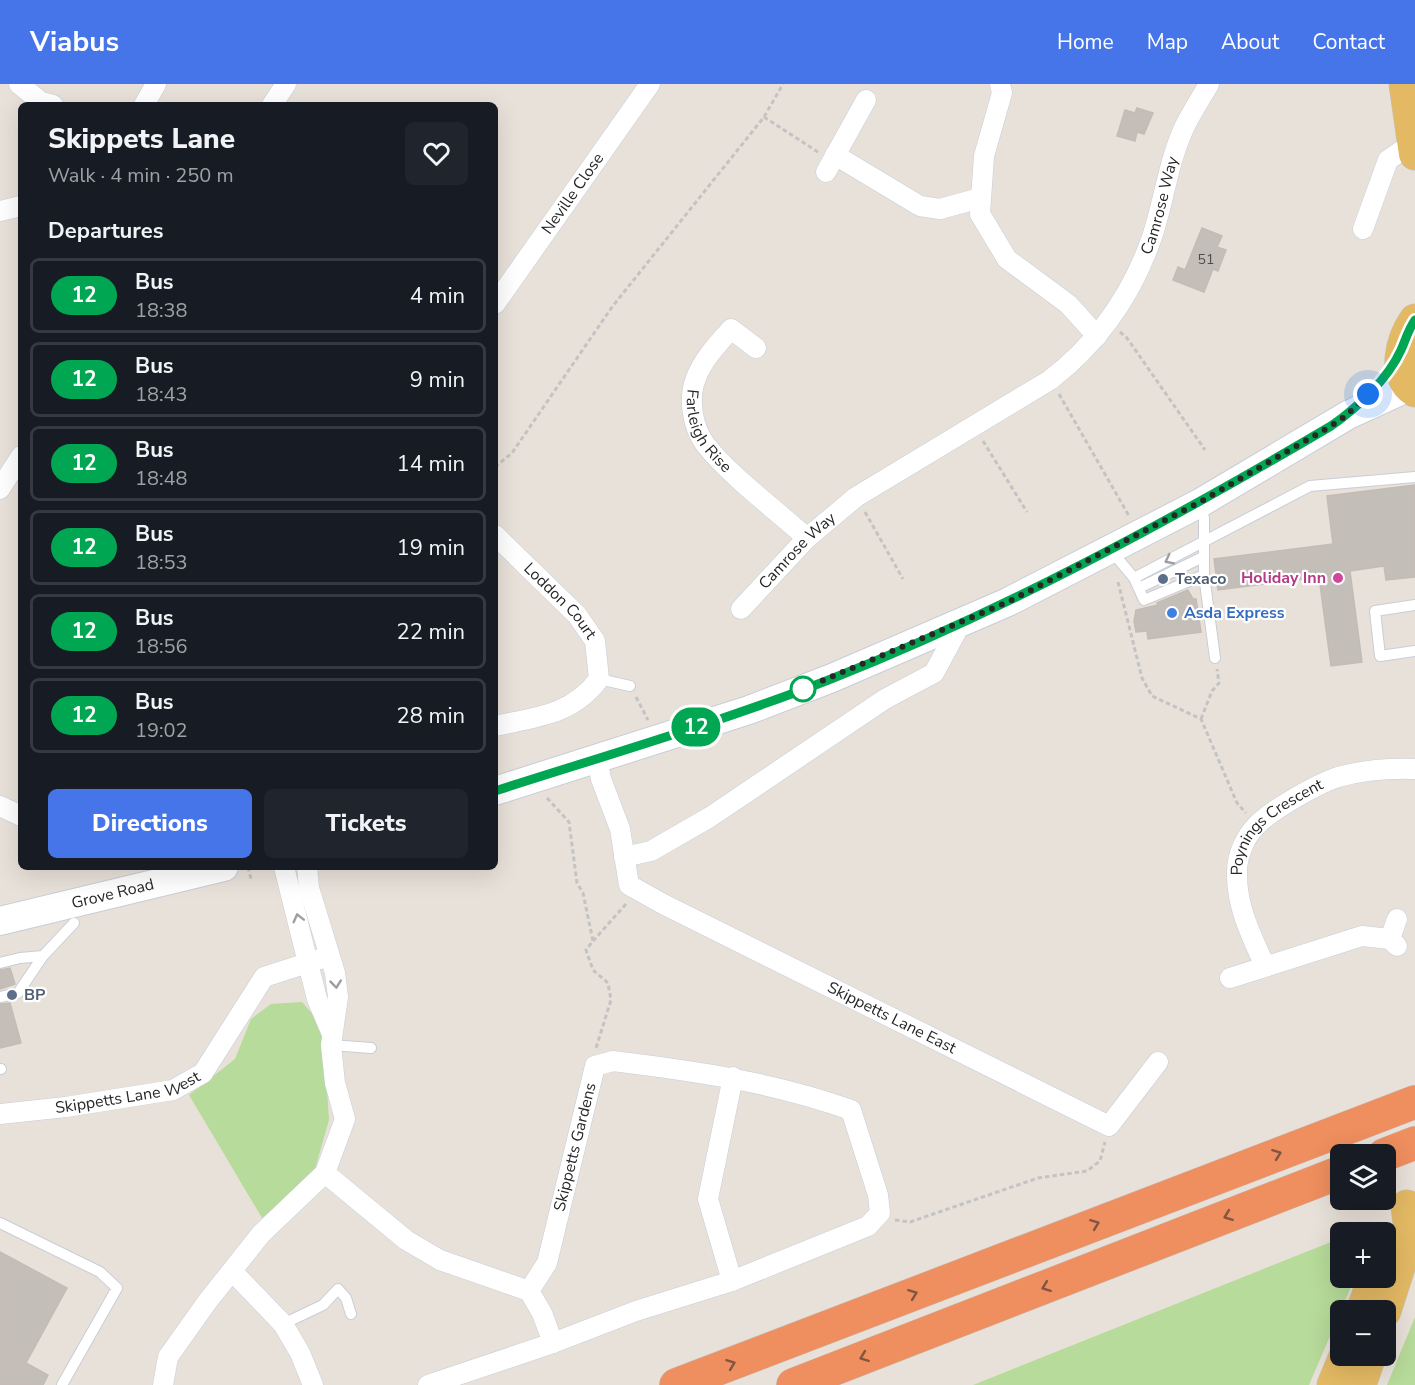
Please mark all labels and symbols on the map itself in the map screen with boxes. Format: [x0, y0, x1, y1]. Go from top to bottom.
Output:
street label: Neville Close [536, 149, 609, 239]
street label: Camrose Way [1135, 153, 1184, 258]
house number: 51 [1198, 250, 1214, 269]
your location [1353, 379, 1383, 409]
street label: Farleigh Rise [681, 388, 737, 478]
street label: Camrose Way [754, 507, 841, 594]
one-way arrow [1164, 553, 1175, 564]
street label: Loddon Court [519, 558, 602, 644]
place label: Holiday Inn [1241, 567, 1326, 589]
place label: Texaco [1175, 568, 1226, 590]
marker: Holiday Inn [1331, 571, 1345, 585]
marker: Texaco [1156, 572, 1170, 586]
place label: Asda Express [1184, 602, 1285, 624]
marker: Asda Express [1165, 606, 1179, 620]
unlabelled marker [790, 676, 816, 702]
line badge: 12 [669, 708, 723, 746]
street label: Poynings Crescent [1226, 774, 1327, 876]
street label: Grove Road [69, 873, 156, 914]
one-way arrow [292, 913, 305, 923]
street label: Skippetts Lane East [823, 976, 960, 1059]
one-way arrow [329, 980, 342, 989]
place label: BP [24, 984, 45, 1006]
marker: BP [5, 988, 19, 1002]
street label: Skippetts Lane West [54, 1066, 205, 1119]
street label: Skippetts Gardens [548, 1080, 602, 1214]
one-way arrow [1271, 1149, 1282, 1161]
one-way arrow [1223, 1209, 1234, 1221]
one-way arrow [1089, 1218, 1099, 1231]
one-way arrow [1041, 1279, 1052, 1292]
one-way arrow [907, 1289, 918, 1301]
one-way arrow [860, 1350, 871, 1362]
one-way arrow [725, 1359, 736, 1371]

